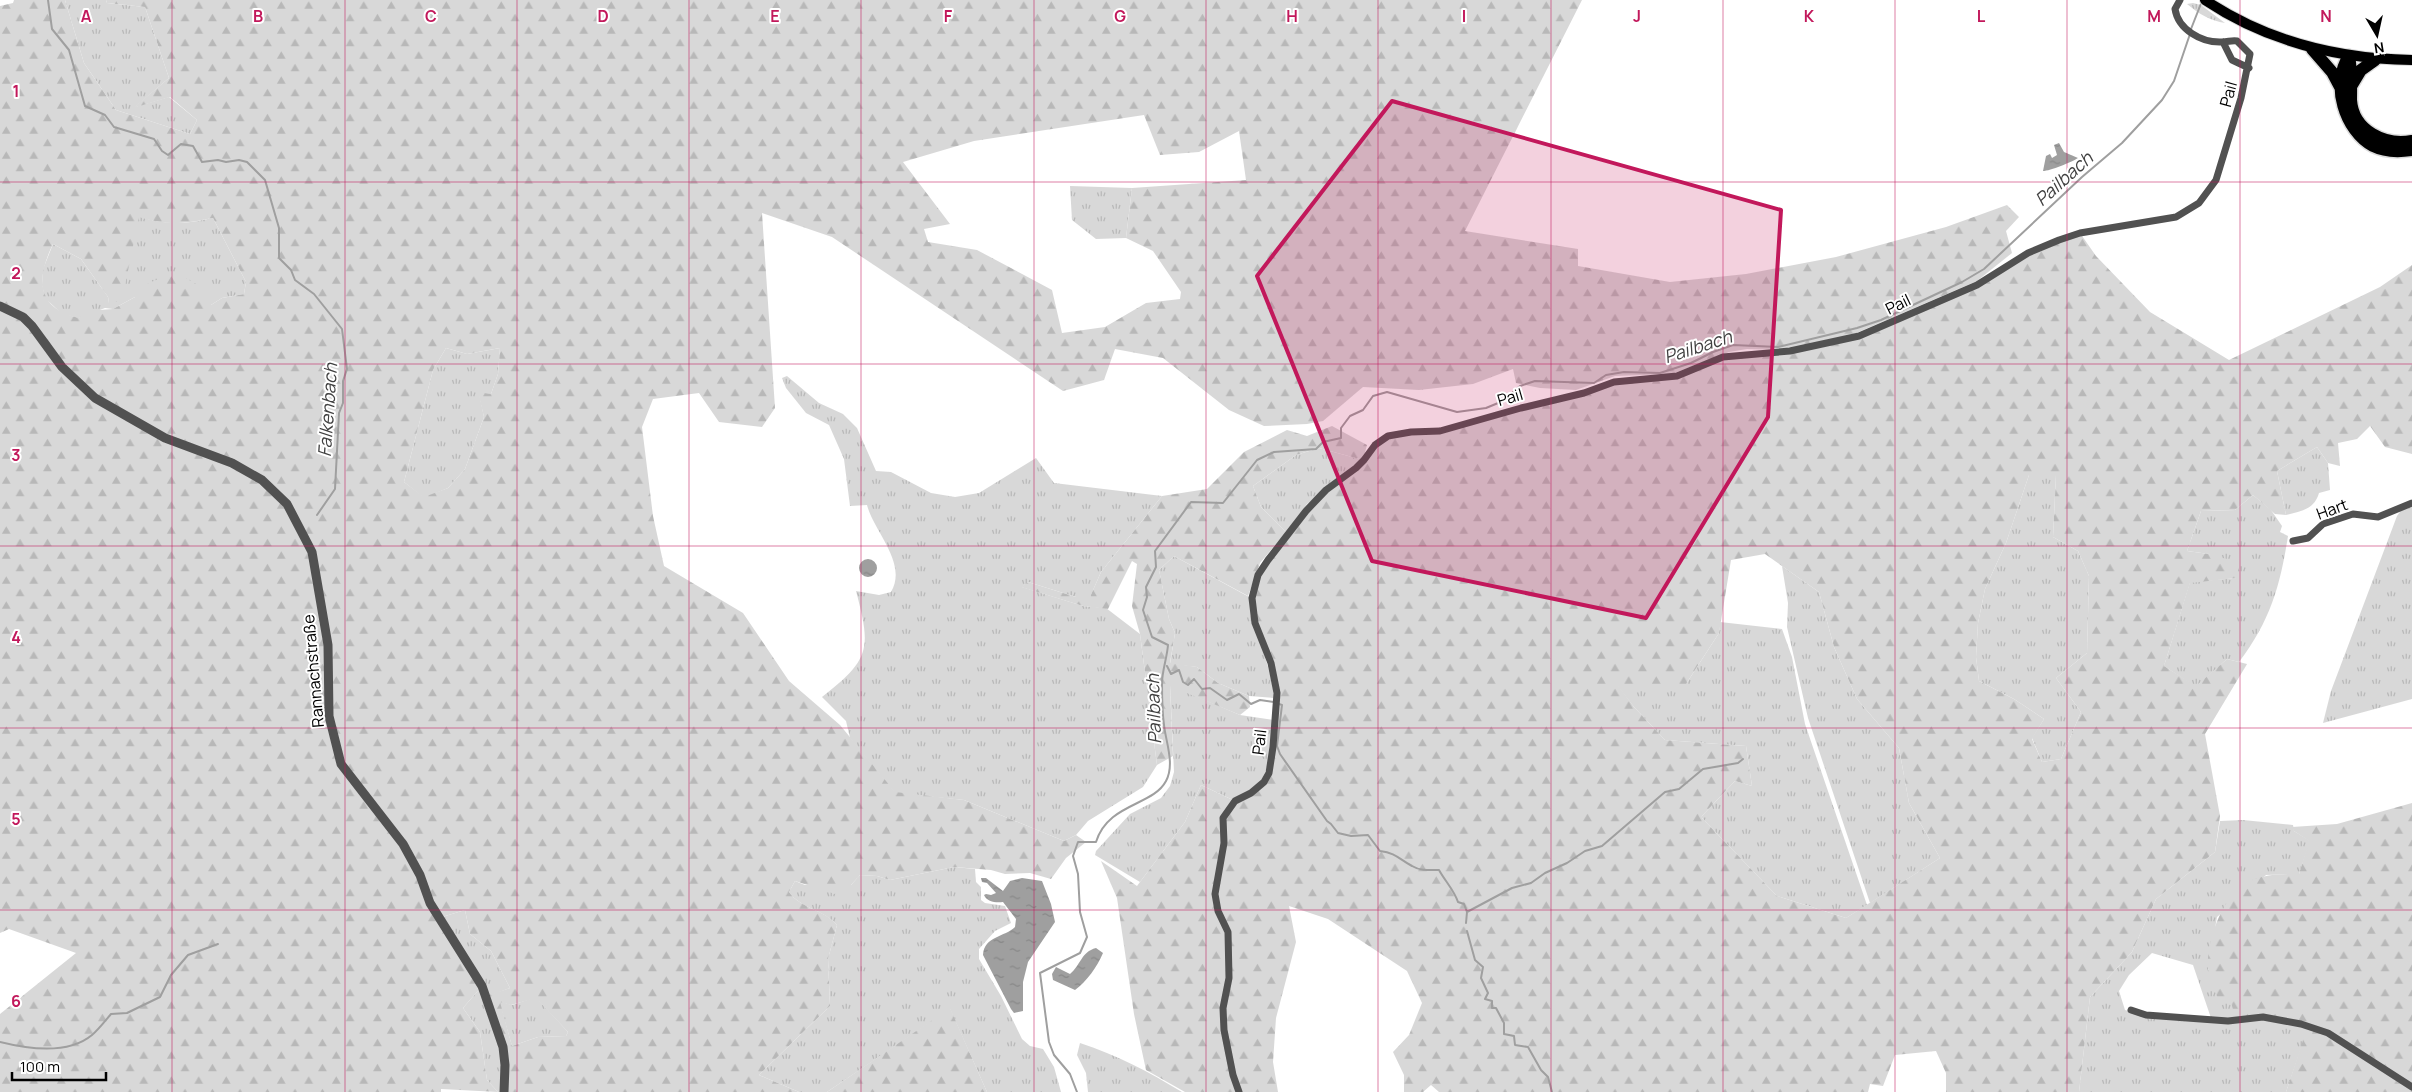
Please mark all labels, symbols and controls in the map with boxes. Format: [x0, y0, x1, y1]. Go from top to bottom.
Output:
text: A [81, 5, 92, 27]
text: B [253, 5, 263, 27]
text: C [425, 5, 437, 27]
text: D [597, 5, 609, 27]
text: E [770, 5, 780, 27]
text: F [944, 5, 953, 27]
text: G [1114, 5, 1126, 27]
text: H [1286, 5, 1298, 27]
text: I [1462, 5, 1466, 27]
text: J [1633, 5, 1641, 27]
text: K [1804, 5, 1815, 27]
text: L [1977, 5, 1986, 27]
text: M [2147, 5, 2161, 27]
text: N [2320, 5, 2332, 27]
north arrow [2352, 10, 2402, 60]
text: N [2373, 38, 2386, 59]
street label: Pail [2214, 79, 2242, 109]
text: 1 [12, 80, 20, 102]
water label: Pailbach [2029, 145, 2098, 211]
text: 2 [11, 262, 21, 284]
street label: Pail [1882, 288, 1914, 320]
water label: Pailbach [1661, 323, 1736, 368]
water label: Falkenbach [312, 361, 342, 458]
street label: Pail [1495, 383, 1525, 411]
text: 3 [11, 444, 21, 466]
street label: Hart [2313, 493, 2351, 525]
street label: Rannachstraße [297, 614, 329, 728]
text: 4 [11, 626, 21, 648]
water label: Pailbach [1140, 672, 1166, 745]
street label: Pail [1247, 728, 1271, 756]
text: 5 [11, 808, 21, 830]
text: 6 [11, 990, 21, 1012]
scale bar [12, 1050, 106, 1082]
text: 100 m [20, 1056, 60, 1077]

